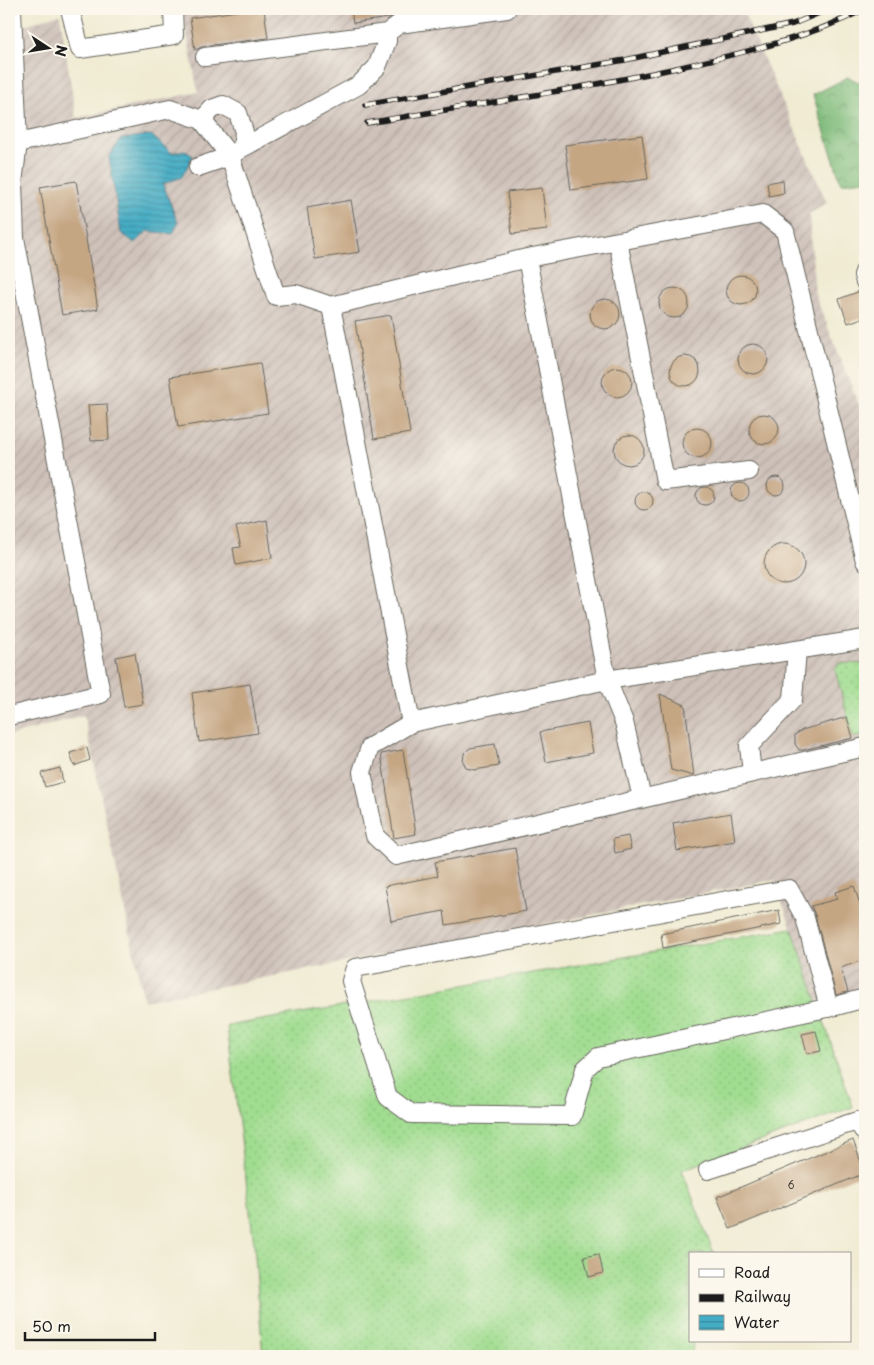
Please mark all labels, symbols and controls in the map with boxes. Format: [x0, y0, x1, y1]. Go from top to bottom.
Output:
north arrow [22, 22, 72, 72]
text: N [50, 43, 73, 58]
house number: 6 [787, 1177, 795, 1192]
legend [689, 1252, 852, 1342]
text: Road [734, 1260, 770, 1283]
text: Railway [734, 1284, 791, 1307]
scale bar [25, 1310, 155, 1342]
text: Water [734, 1310, 779, 1333]
text: 50 m [32, 1314, 71, 1337]

